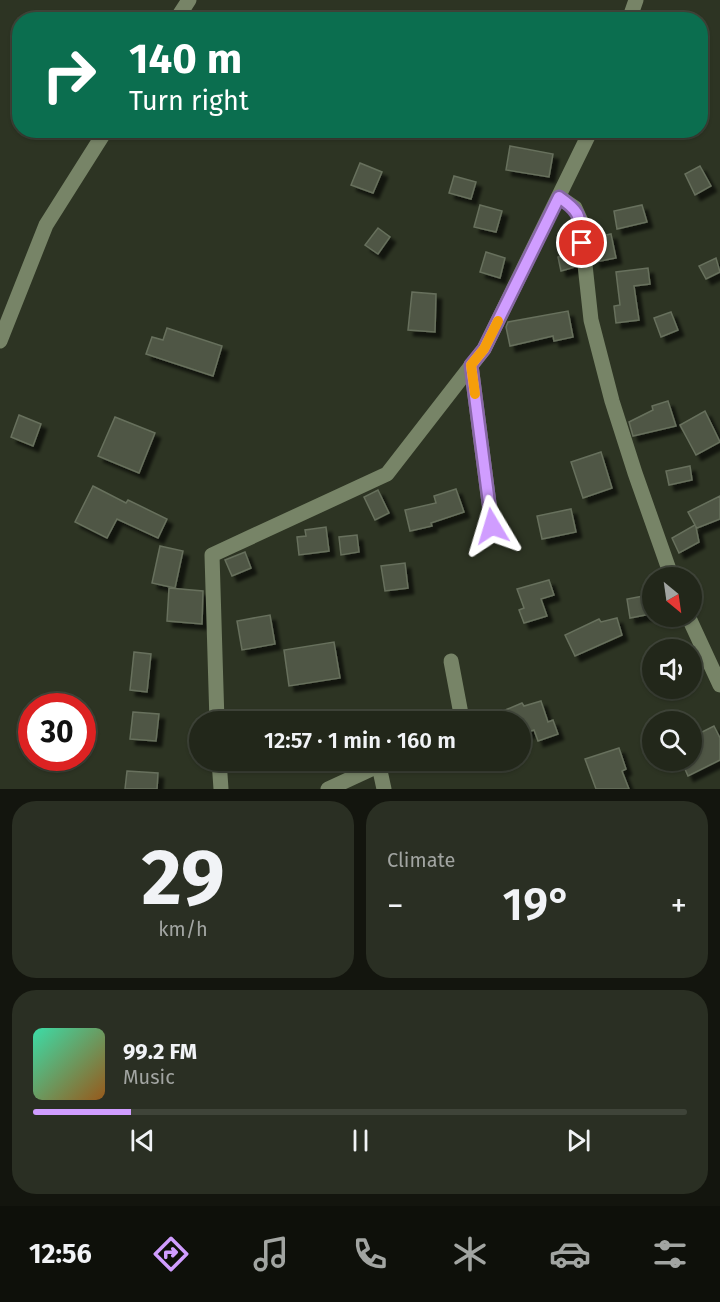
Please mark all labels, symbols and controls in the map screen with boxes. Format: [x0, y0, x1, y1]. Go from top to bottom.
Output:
text: 140 m [129, 34, 242, 84]
icon: right [30, 36, 108, 114]
text: Turn right [129, 85, 249, 117]
pin [556, 217, 607, 268]
icon: arrive [565, 226, 598, 259]
position arrow [460, 494, 524, 558]
north arrow [642, 567, 702, 627]
map controls [642, 567, 702, 771]
button: sound [642, 639, 702, 699]
speed limit sign: 30 [18, 693, 96, 771]
button: search [642, 711, 702, 771]
text: 12:57 · 1 min · 160 m [264, 727, 456, 754]
text: 29 [141, 831, 225, 925]
text: Climate [387, 848, 455, 872]
text: 19° [503, 878, 571, 932]
text: − [387, 886, 404, 926]
text: + [671, 886, 687, 926]
text: km/h [158, 917, 208, 941]
text: 99.2 FM [123, 1038, 197, 1065]
text: Music [123, 1065, 175, 1089]
icon: previous [126, 1124, 159, 1157]
icon: pause [344, 1124, 377, 1157]
icon: next [562, 1124, 595, 1157]
icon: directions [150, 1233, 192, 1275]
icon: music [250, 1233, 292, 1275]
icon: phone [349, 1233, 391, 1275]
icon: climate [449, 1233, 491, 1275]
icon: car [549, 1233, 591, 1275]
icon: filters [649, 1233, 691, 1275]
text: 12:56 [29, 1238, 92, 1270]

